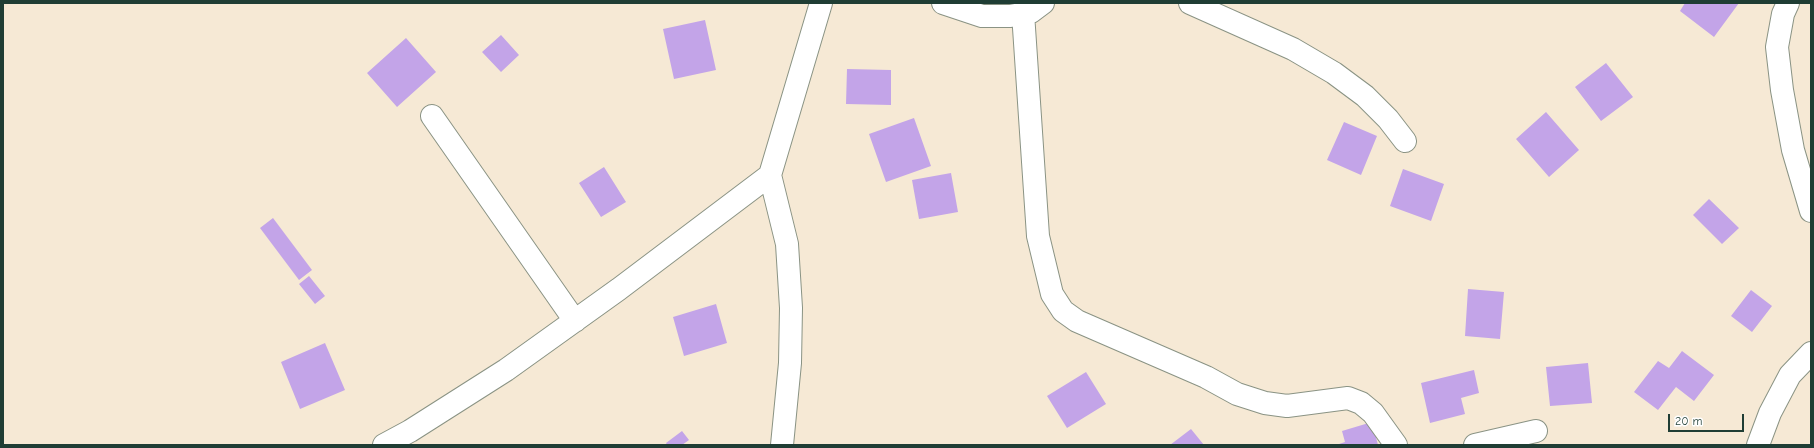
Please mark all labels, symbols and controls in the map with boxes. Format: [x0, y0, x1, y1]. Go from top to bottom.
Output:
scale bar [1670, 406, 1746, 432]
text: 20 m [1675, 414, 1703, 428]

